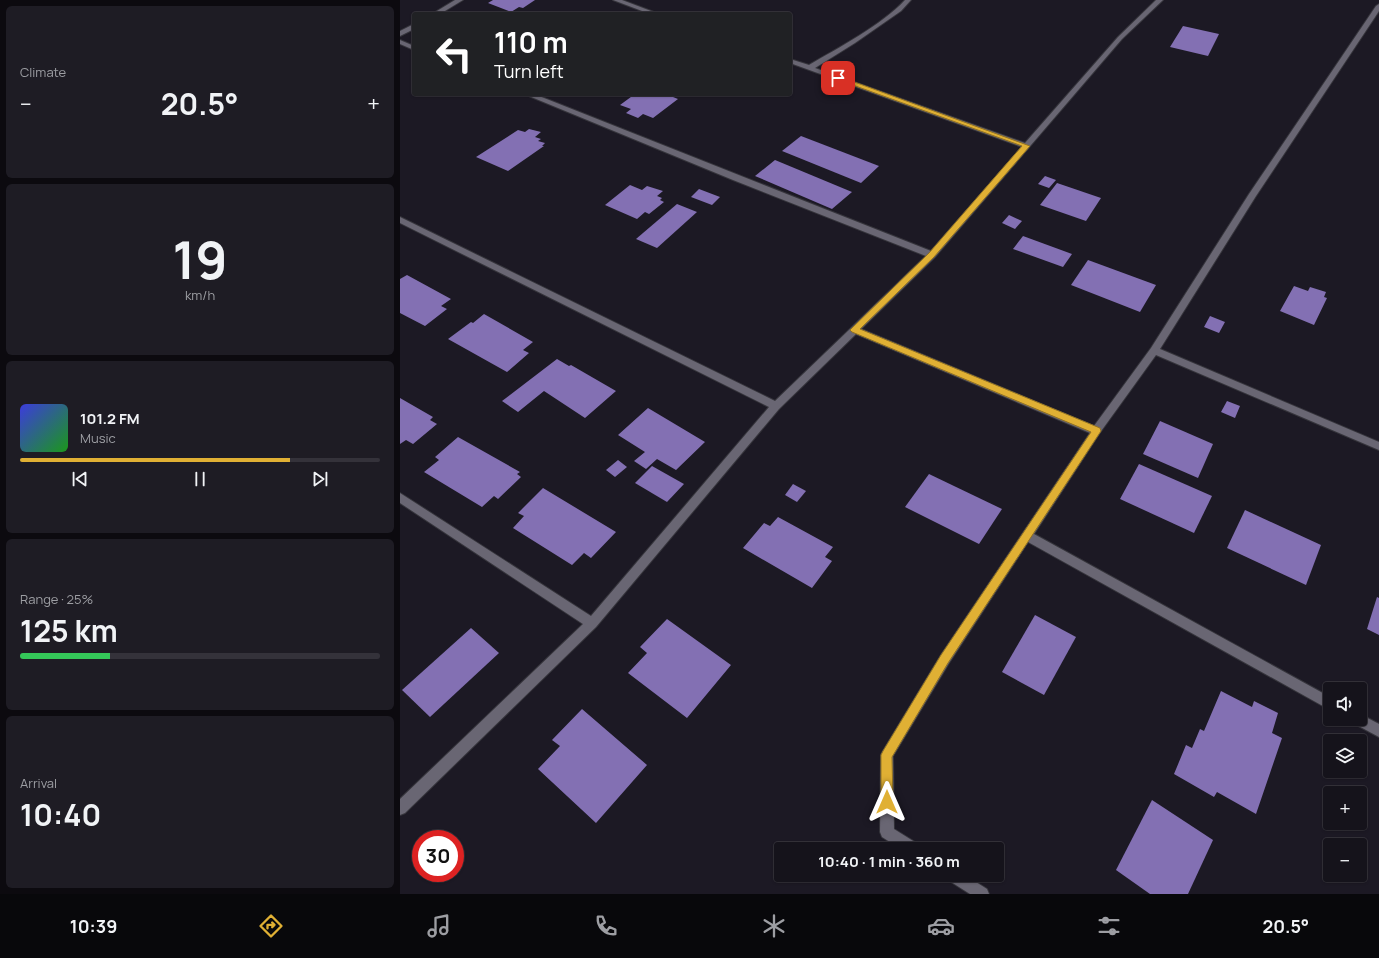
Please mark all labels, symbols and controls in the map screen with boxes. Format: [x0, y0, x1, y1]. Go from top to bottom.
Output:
text: 110 m [494, 23, 568, 61]
icon: left [428, 28, 480, 80]
text: Turn left [494, 59, 564, 83]
pin [821, 61, 855, 95]
text: Climate [20, 63, 66, 81]
icon: arrive [827, 67, 849, 89]
text: 20.5° [161, 83, 239, 124]
text: − [20, 89, 32, 119]
text: + [367, 89, 380, 119]
text: 19 [172, 224, 228, 295]
text: km/h [185, 286, 215, 304]
text: 101.2 FM [80, 408, 140, 429]
text: Music [80, 429, 116, 447]
icon: previous [69, 468, 91, 490]
icon: pause [189, 468, 211, 490]
icon: next [309, 468, 331, 490]
text: Range · 25% [20, 590, 93, 608]
text: 125 km [20, 610, 118, 651]
map controls [1323, 682, 1367, 882]
button: sound [1323, 682, 1367, 726]
button: layers [1323, 734, 1367, 778]
text: Arrival [20, 774, 57, 792]
position arrow [866, 781, 908, 823]
button: + [1323, 786, 1367, 830]
text: 10:40 [20, 794, 101, 835]
speed limit sign: 30 [412, 830, 464, 882]
button: − [1323, 838, 1367, 882]
text: 10:40 · 1 min · 360 m [818, 851, 960, 872]
icon: directions [257, 912, 285, 940]
icon: music [425, 912, 453, 940]
icon: phone [592, 912, 620, 940]
icon: climate [760, 912, 788, 940]
icon: car [927, 912, 955, 940]
icon: filters [1095, 912, 1123, 940]
text: 10:39 [70, 914, 117, 938]
text: 20.5° [1263, 914, 1309, 938]

